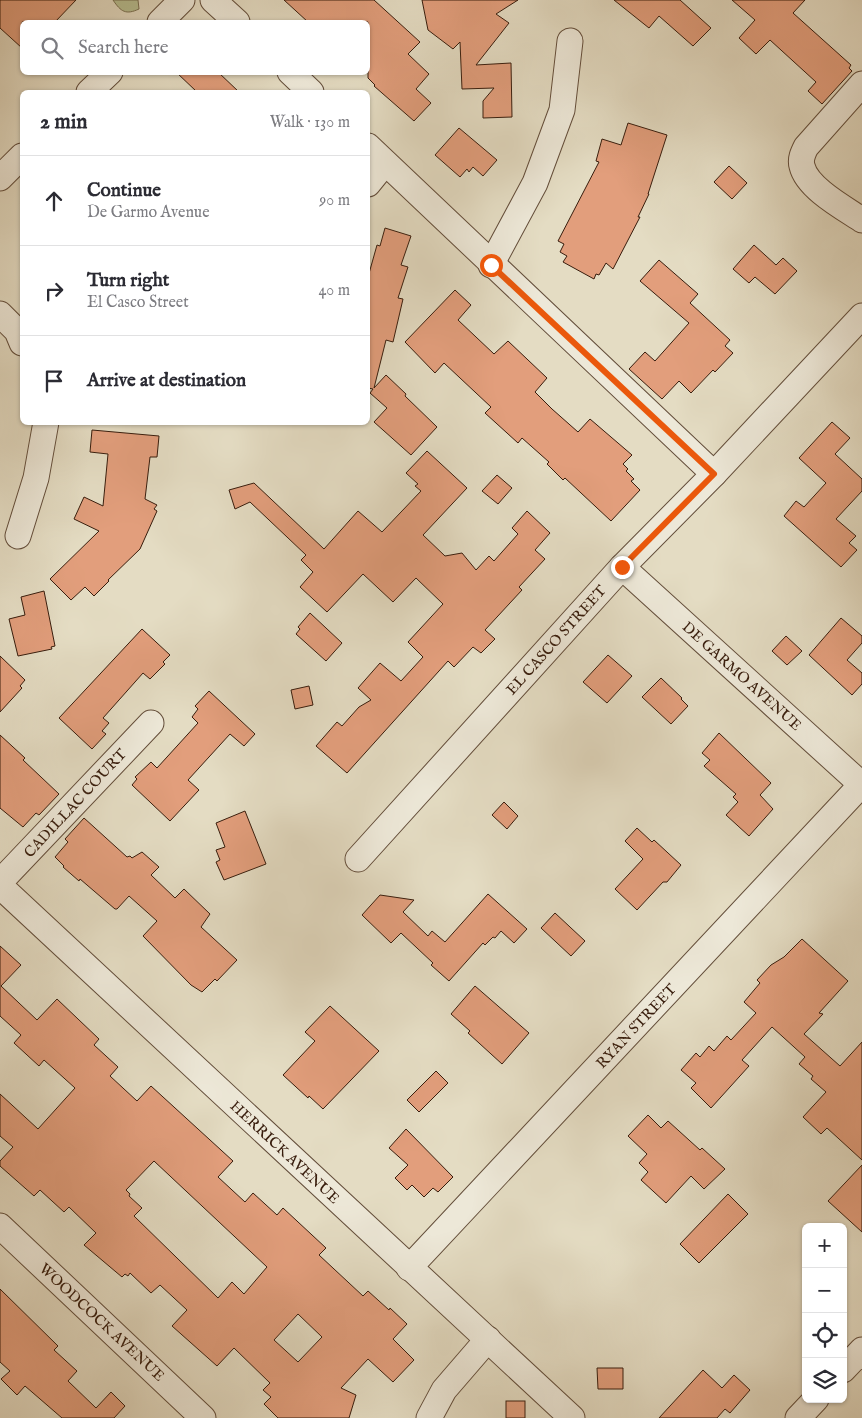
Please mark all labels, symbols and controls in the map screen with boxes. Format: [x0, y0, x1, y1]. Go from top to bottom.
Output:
search box [20, 20, 370, 75]
icon: search [38, 34, 66, 62]
text: Search here [78, 36, 169, 60]
text: 2 min [40, 109, 87, 136]
text: Walk · 130 m [270, 113, 350, 133]
text: Continue [87, 179, 161, 203]
icon: ahead [40, 187, 68, 215]
text: 90 m [319, 191, 350, 211]
text: De Garmo Avenue [87, 203, 210, 223]
route start [480, 254, 503, 277]
text: Turn right [87, 269, 169, 293]
icon: right [40, 277, 68, 305]
text: 40 m [318, 281, 350, 301]
text: El Casco Street [87, 293, 189, 313]
icon: arrive [40, 367, 68, 395]
text: Arrive at destination [87, 369, 246, 393]
route end [611, 556, 634, 579]
street label: EL CASCO STREET [502, 582, 611, 699]
street label: DE GARMO AVENUE [678, 618, 805, 735]
street label: CADILLAC COURT [20, 745, 131, 862]
street label: RYAN STREET [592, 980, 681, 1073]
street label: HERRICK AVENUE [226, 1097, 343, 1208]
map controls [802, 1223, 847, 1403]
button: + [802, 1223, 847, 1268]
street label: WOODCOCK AVENUE [35, 1259, 168, 1385]
button: − [802, 1268, 847, 1313]
button: locate [802, 1313, 847, 1358]
button: layers [802, 1358, 847, 1403]

